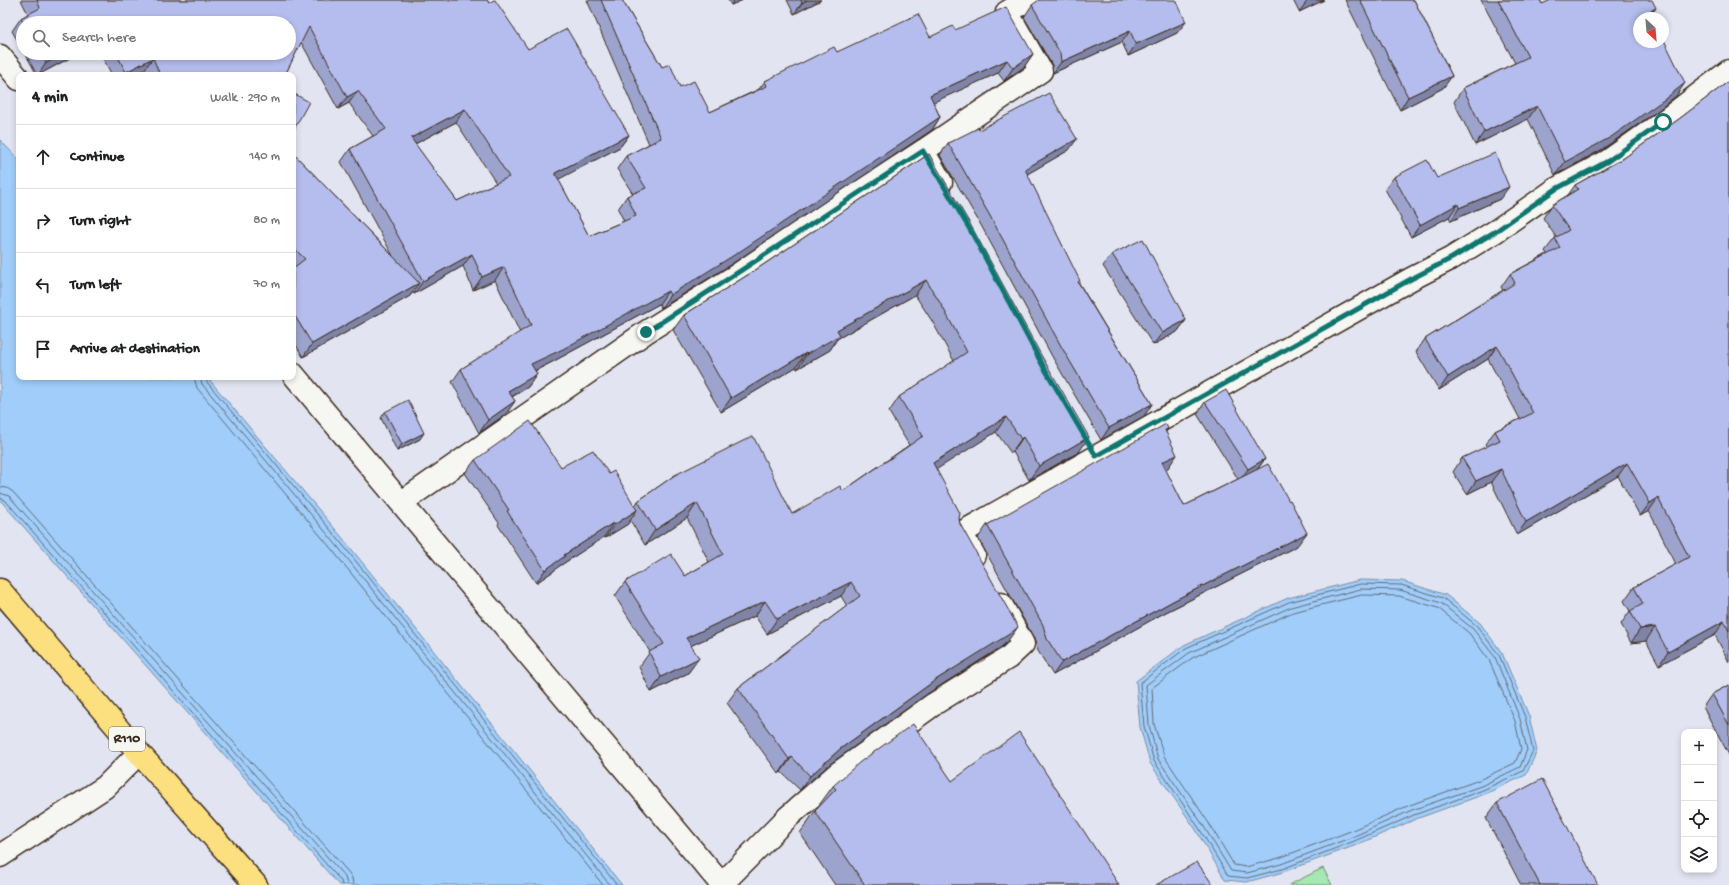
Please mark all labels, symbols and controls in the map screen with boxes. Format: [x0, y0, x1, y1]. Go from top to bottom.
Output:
north arrow [1633, 12, 1669, 48]
search box [16, 16, 296, 60]
icon: search [30, 27, 52, 49]
text: Search here [62, 29, 136, 47]
text: 4 min [32, 88, 68, 108]
text: Walk · 290 m [210, 91, 280, 106]
route start [1654, 113, 1672, 131]
icon: ahead [32, 146, 54, 168]
text: Continue [70, 148, 124, 166]
text: 140 m [249, 149, 280, 164]
icon: right [32, 210, 54, 232]
text: Turn right [70, 212, 130, 230]
text: 80 m [253, 213, 280, 228]
icon: left [32, 274, 54, 296]
text: Turn left [70, 276, 121, 294]
text: 70 m [254, 277, 280, 292]
route end [637, 323, 655, 341]
icon: arrive [32, 338, 54, 360]
text: Arrive at destination [70, 340, 200, 358]
road number: R110 [109, 727, 145, 751]
map controls [1681, 729, 1717, 873]
button: + [1681, 729, 1717, 765]
button: − [1681, 765, 1717, 801]
button: locate [1681, 801, 1717, 837]
button: layers [1681, 837, 1717, 873]

